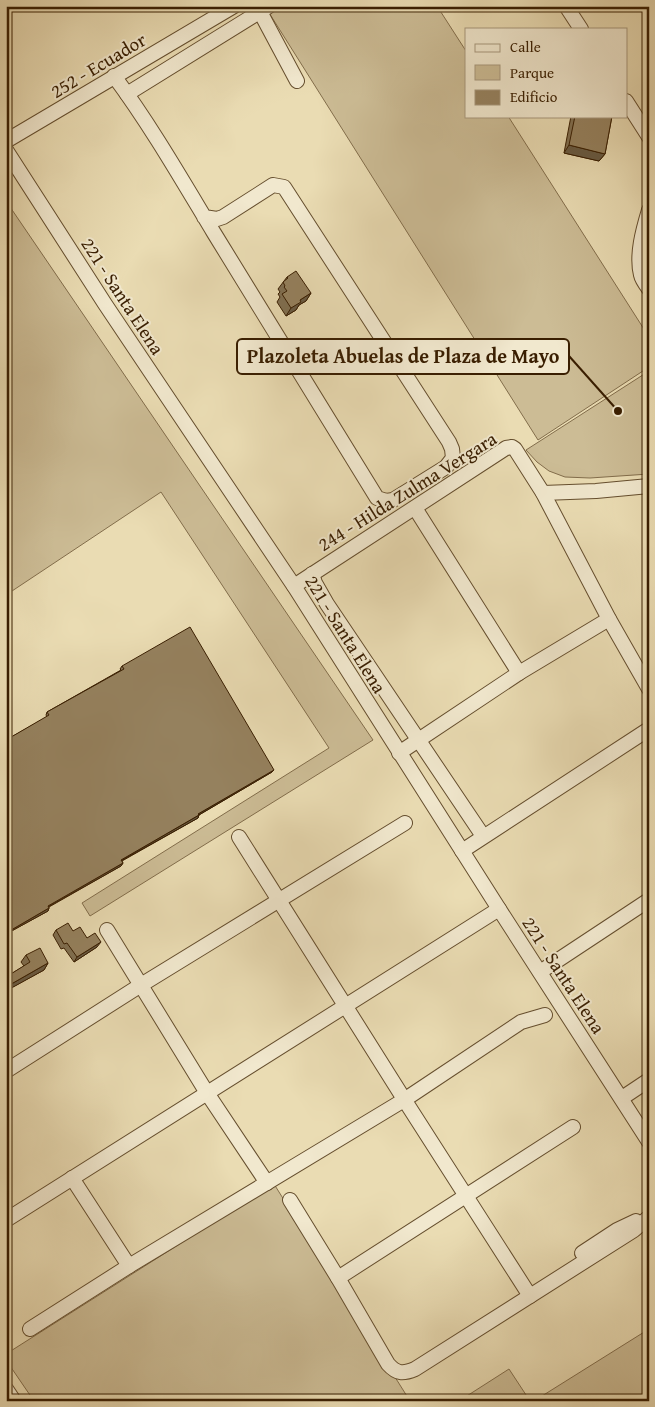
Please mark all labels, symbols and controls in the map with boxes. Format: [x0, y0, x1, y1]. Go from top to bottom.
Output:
street label: 252 - Ecuador [45, 25, 151, 105]
legend [465, 28, 628, 118]
text: Calle [510, 36, 541, 57]
text: Parque [510, 62, 554, 83]
text: Edificio [510, 86, 558, 107]
street label: 221 - Santa Elena [75, 232, 171, 360]
callout: Plazoleta Abuelas de Plaza de Mayo [237, 339, 569, 374]
text: Plazoleta Abuelas de Plaza de Mayo [247, 341, 560, 370]
street label: 244 - Hilda Zulma Vergara [312, 424, 502, 558]
street label: 221 - Santa Elena [298, 569, 394, 699]
street label: 221 - Santa Elena [516, 911, 612, 1039]

